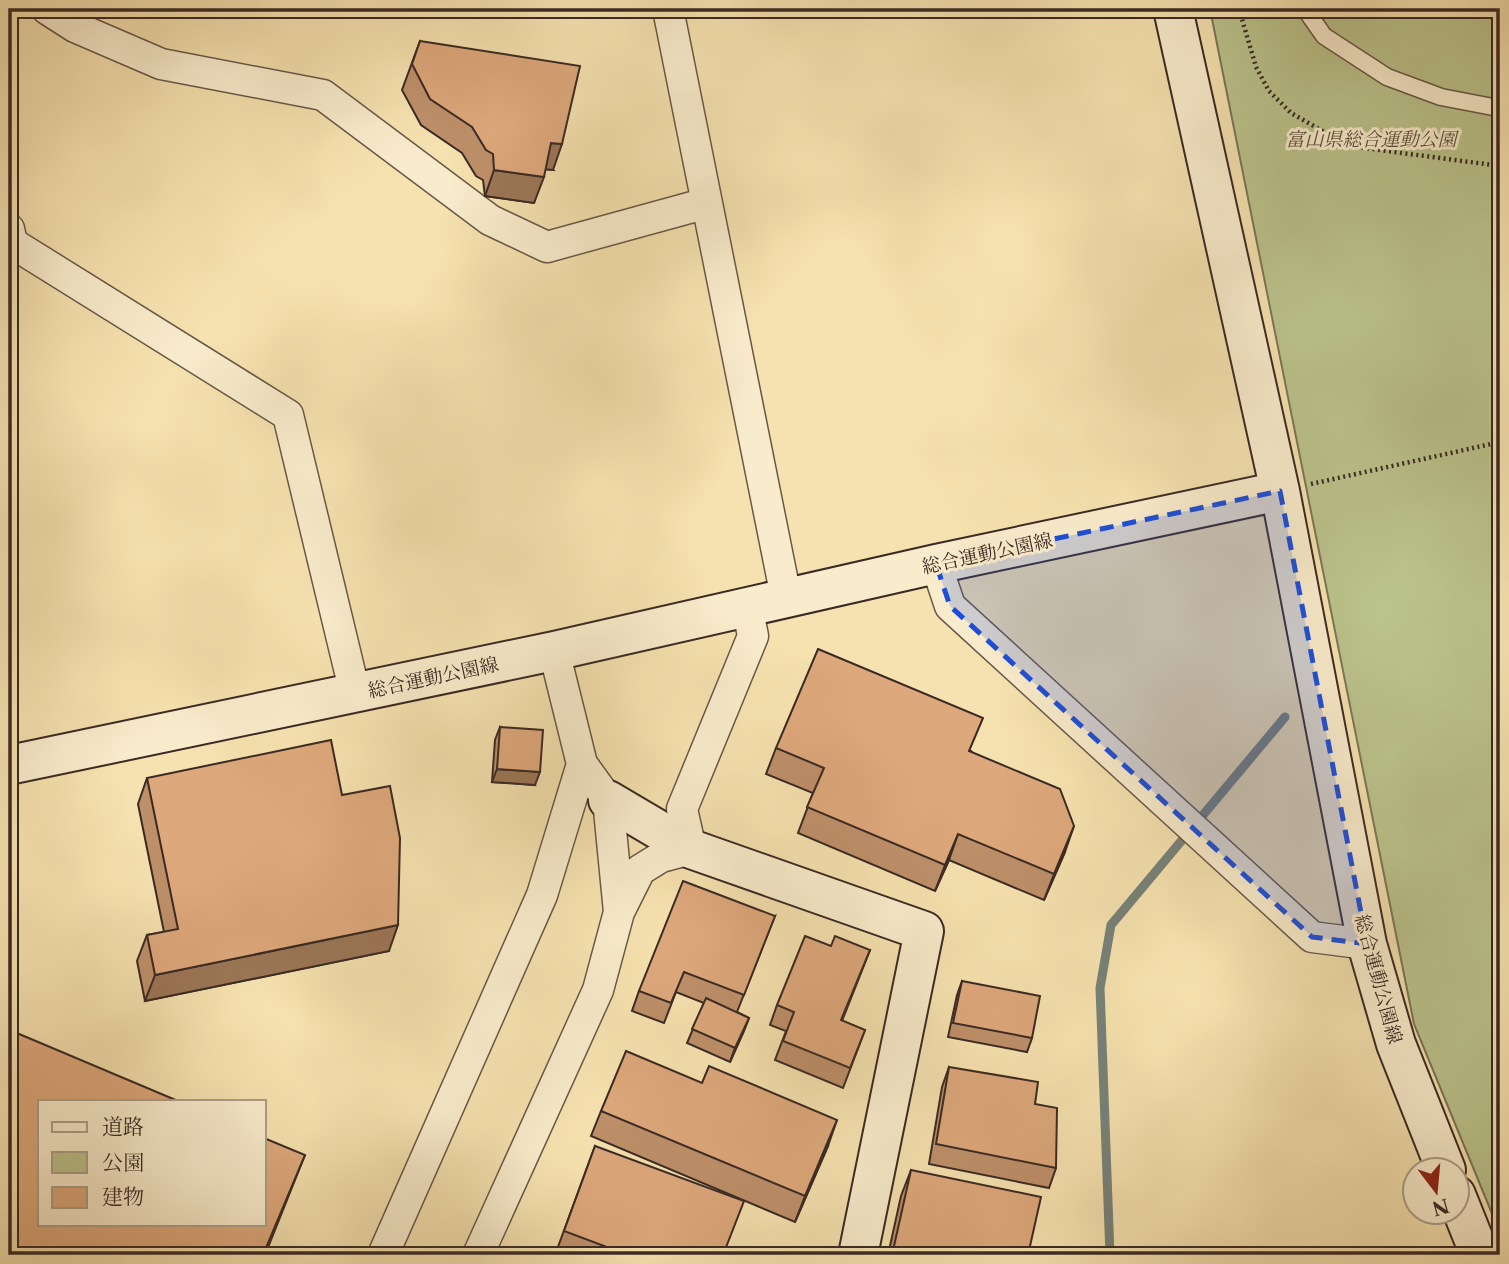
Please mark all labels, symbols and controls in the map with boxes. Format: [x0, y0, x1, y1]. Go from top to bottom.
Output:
park label: 富山県総合運動公園 [1285, 128, 1459, 151]
street label: 総合運動公園線 [920, 528, 1055, 579]
street label: 総合運動公園線 [366, 652, 501, 703]
street label: 総合運動公園線 [1350, 912, 1407, 1046]
legend [38, 1100, 266, 1226]
text: 道路 [102, 1114, 144, 1139]
text: 公園 [102, 1150, 144, 1175]
north arrow [1400, 1156, 1470, 1226]
text: 建物 [102, 1184, 144, 1209]
text: N [1429, 1194, 1452, 1220]

